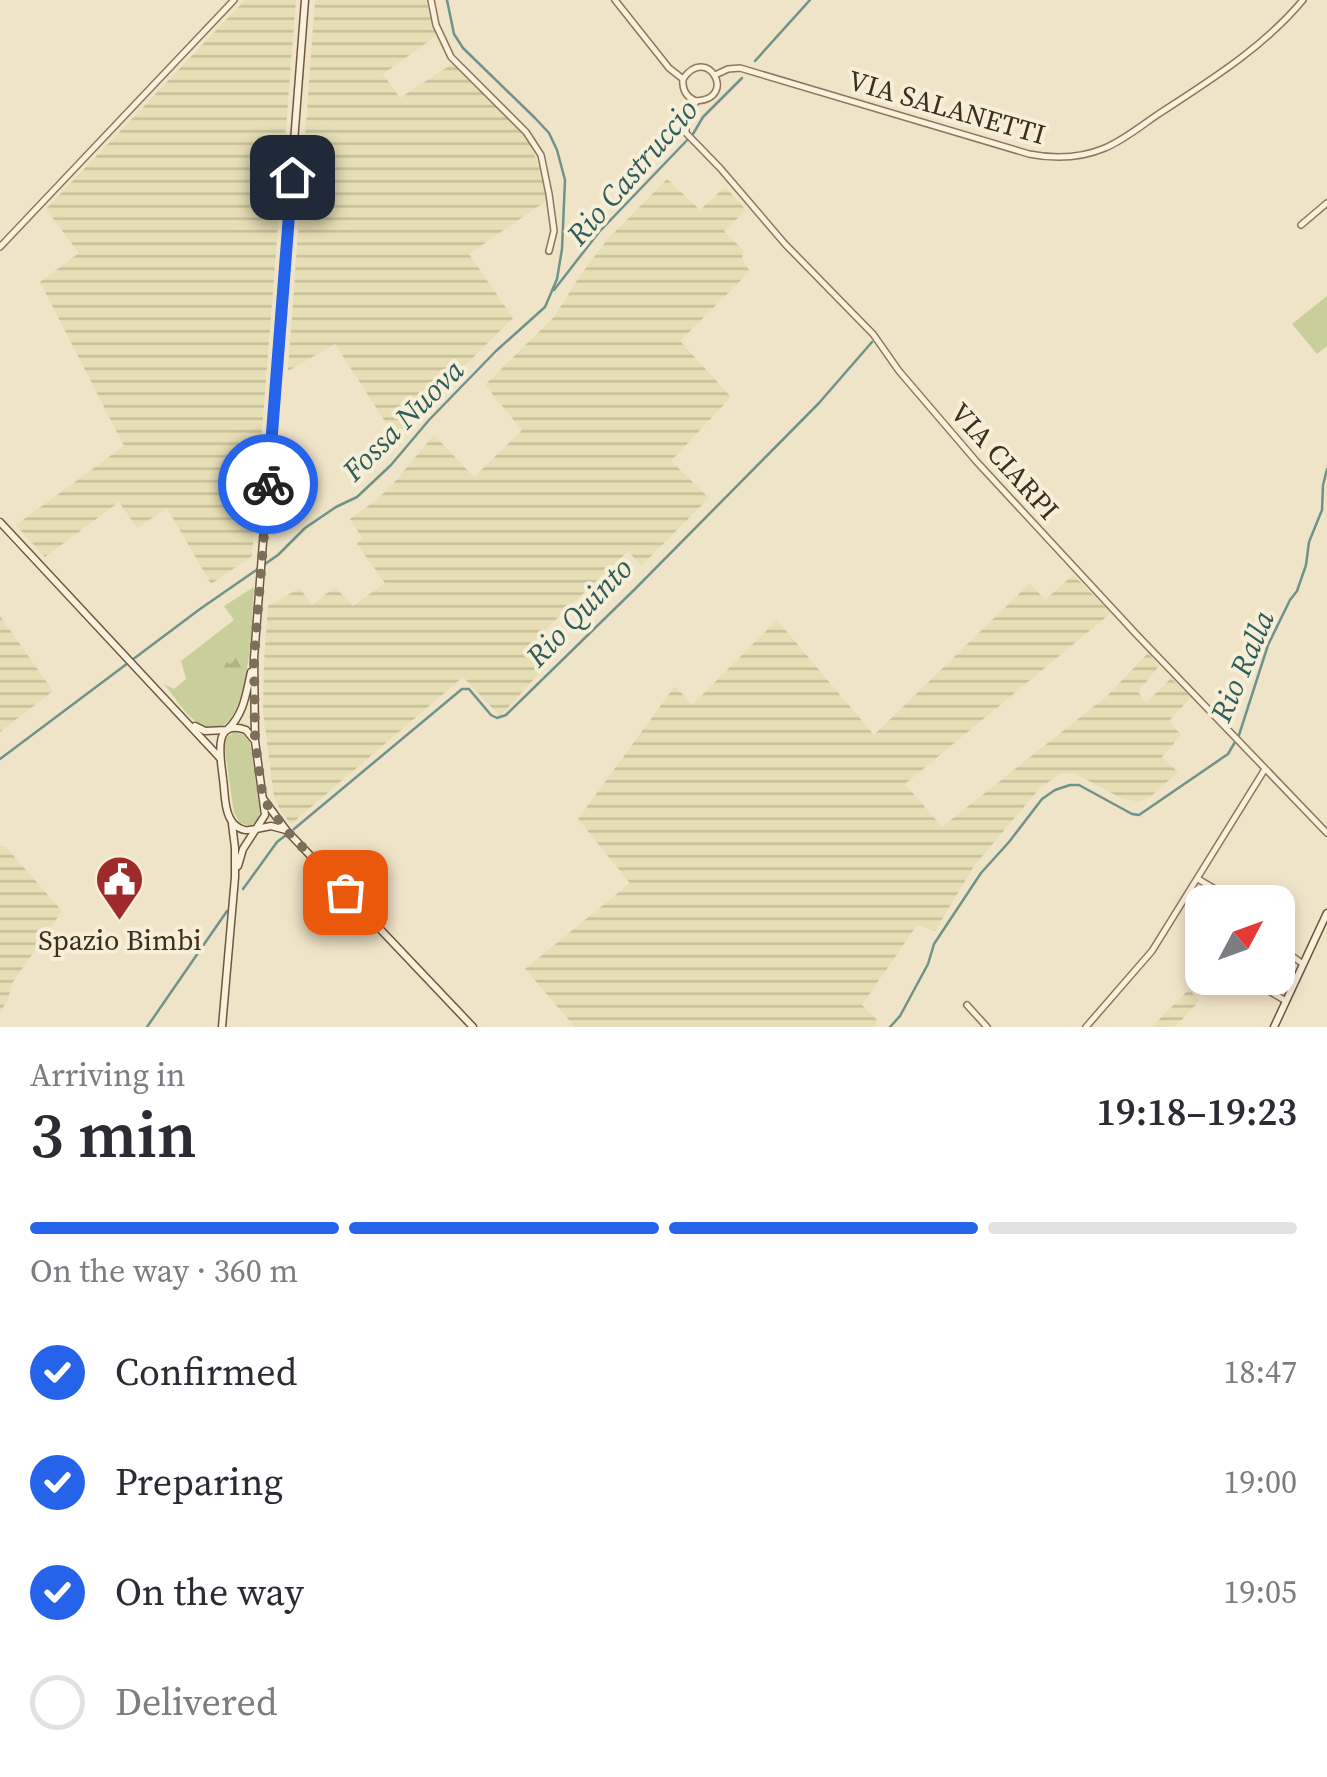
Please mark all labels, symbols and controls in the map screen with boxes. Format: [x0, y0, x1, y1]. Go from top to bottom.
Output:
street label: VIA SALANETTI [844, 61, 1050, 153]
water label: Rio Castruccio [556, 90, 707, 255]
pin [250, 135, 335, 220]
icon: home [265, 150, 320, 205]
water label: Fossa Nuova [332, 350, 473, 491]
street label: VIA CIARPI [942, 394, 1068, 528]
courier [218, 434, 318, 534]
icon: bike [241, 457, 296, 512]
water label: Rio Quinto [516, 548, 641, 676]
water label: Rio Ralla [1200, 604, 1284, 729]
pin [303, 850, 388, 935]
public building icon: Spazio Bimbi [94, 854, 146, 922]
icon: bag [318, 865, 373, 920]
north arrow [1185, 885, 1295, 995]
map controls [1185, 885, 1295, 995]
place label: Spazio Bimbi [38, 921, 202, 959]
text: Arriving in [30, 1053, 185, 1097]
text: 19:18–19:23 [1096, 1086, 1297, 1138]
text: 3 min [30, 1090, 197, 1179]
text: On the way · 360 m [30, 1249, 298, 1293]
icon: check [30, 1345, 85, 1400]
text: Confirmed [115, 1346, 297, 1398]
text: 18:47 [1223, 1350, 1297, 1394]
icon: check [30, 1455, 85, 1510]
text: Preparing [115, 1456, 283, 1508]
text: 19:00 [1223, 1460, 1297, 1504]
icon: check [30, 1565, 85, 1620]
text: On the way [115, 1566, 304, 1618]
text: 19:05 [1223, 1570, 1297, 1614]
text: Delivered [115, 1676, 278, 1728]

